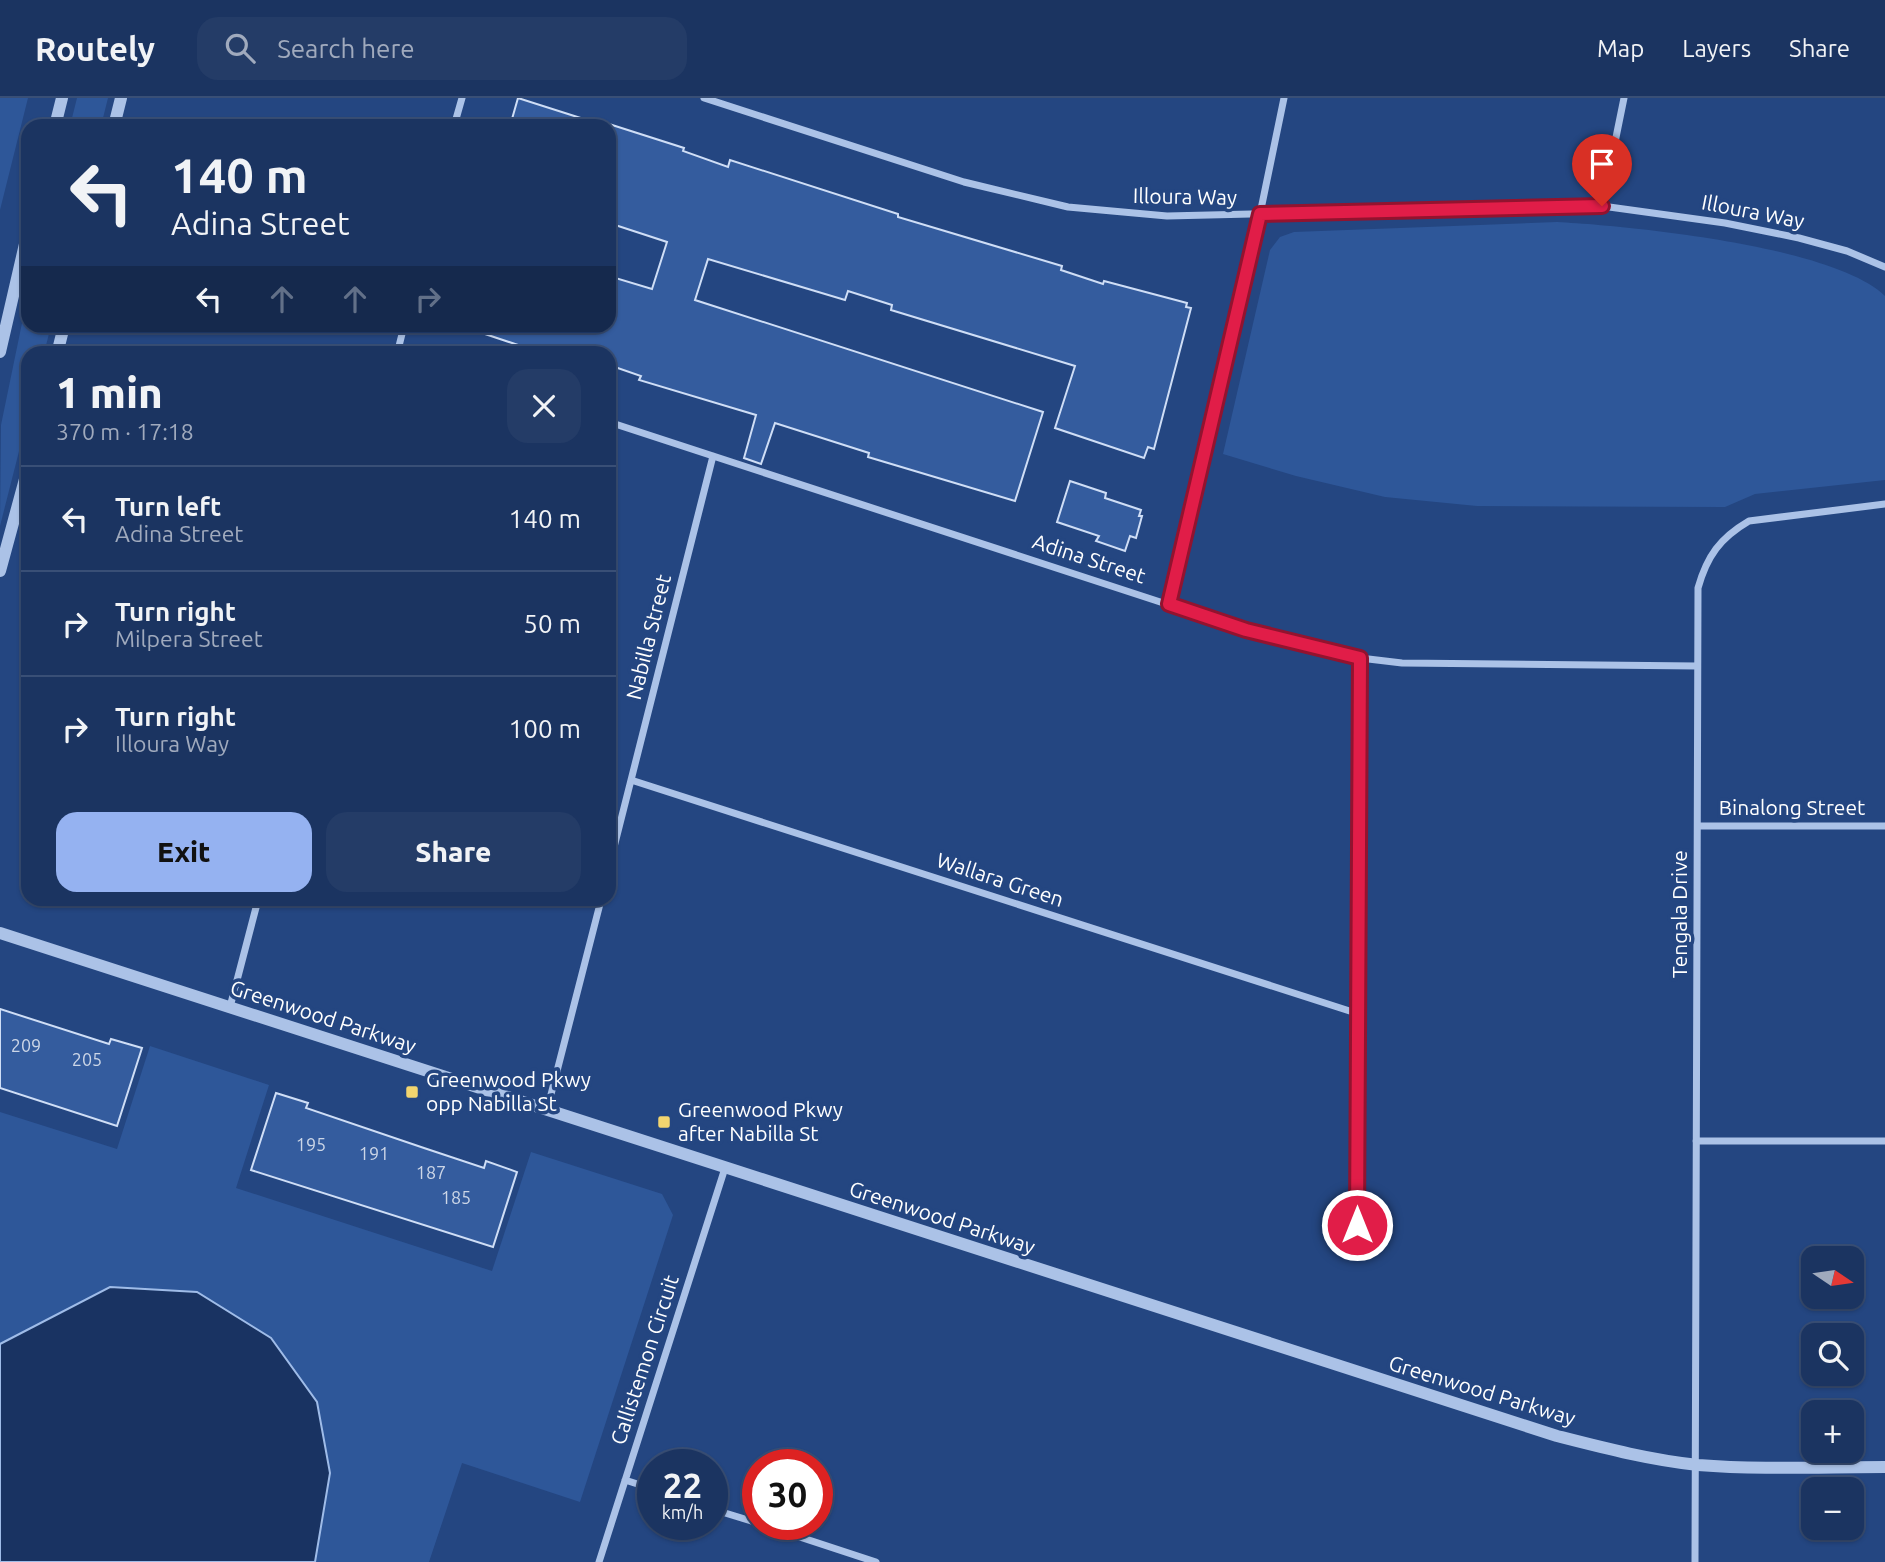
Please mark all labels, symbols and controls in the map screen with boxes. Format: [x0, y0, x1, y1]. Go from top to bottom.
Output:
search box [197, 17, 687, 80]
icon: search [221, 29, 259, 67]
text: Routely [35, 30, 155, 67]
text: Search here [277, 34, 415, 63]
text: Map [1597, 35, 1644, 62]
text: Layers [1682, 35, 1751, 62]
text: Share [1789, 35, 1850, 62]
pin [1572, 134, 1632, 206]
icon: arrive [1583, 145, 1621, 183]
icon: left [56, 147, 147, 238]
text: 140 m [171, 147, 308, 202]
street label: Illoura Way [1133, 183, 1237, 209]
street label: Illoura Way [1700, 189, 1807, 233]
text: Adina Street [171, 205, 350, 241]
icon: left [190, 280, 228, 318]
icon: ahead [263, 280, 301, 318]
icon: ahead [336, 280, 374, 318]
icon: right [409, 280, 447, 318]
text: 1 min [56, 369, 163, 416]
button: close [507, 369, 581, 443]
text: 370 m · 17:18 [56, 419, 194, 444]
text: Turn left [115, 492, 221, 521]
icon: left [56, 500, 94, 538]
text: 140 m [509, 504, 581, 533]
text: Adina Street [115, 521, 243, 546]
street label: Adina Street [1030, 529, 1149, 588]
street label: Nabilla Street [621, 572, 675, 702]
text: Turn right [115, 597, 236, 626]
icon: right [56, 605, 94, 643]
text: 50 m [523, 609, 581, 638]
text: Milpera Street [115, 626, 263, 651]
text: Turn right [115, 702, 236, 731]
icon: right [56, 710, 94, 748]
text: 100 m [509, 714, 581, 743]
text: Illoura Way [115, 731, 229, 756]
street label: Binalong Street [1719, 795, 1865, 819]
button: Exit [56, 812, 312, 892]
button: Share [326, 812, 581, 892]
street label: Wallara Green [934, 847, 1067, 911]
street label: Tengala Drive [1667, 850, 1691, 978]
street label: Greenwood Parkway [227, 975, 419, 1057]
house number: 209 [11, 1035, 41, 1055]
house number: 205 [72, 1049, 102, 1069]
place label: Greenwood Pkwy opp Nabilla St [426, 1067, 591, 1115]
marker: Greenwood Pkwy opp Nabilla St [404, 1084, 420, 1100]
place label: Greenwood Pkwy after Nabilla St [678, 1097, 843, 1145]
marker: Greenwood Pkwy after Nabilla St [656, 1114, 672, 1130]
house number: 195 [296, 1134, 326, 1154]
house number: 191 [359, 1143, 389, 1163]
house number: 187 [416, 1162, 446, 1182]
street label: Greenwood Parkway [846, 1176, 1038, 1258]
house number: 185 [441, 1187, 471, 1207]
position arrow [1320, 1188, 1394, 1262]
north arrow [1801, 1246, 1864, 1309]
map controls [1801, 1246, 1864, 1540]
street label: Callistemon Circuit [605, 1272, 683, 1448]
button: search [1801, 1323, 1864, 1386]
street label: Greenwood Parkway [1386, 1350, 1579, 1430]
button: + [1801, 1400, 1864, 1463]
speed limit sign: 30 [742, 1449, 833, 1540]
text: 22 [663, 1465, 702, 1505]
button: − [1801, 1477, 1864, 1540]
text: km/h [662, 1502, 703, 1522]

